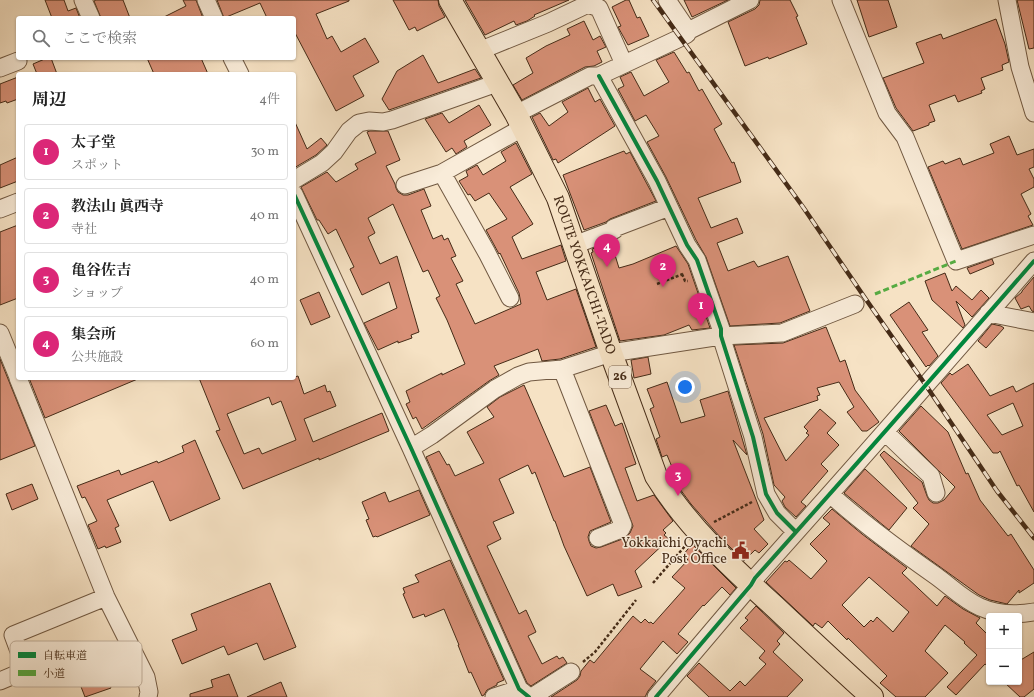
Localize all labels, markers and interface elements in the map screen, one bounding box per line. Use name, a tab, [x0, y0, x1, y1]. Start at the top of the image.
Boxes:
search box	[16, 16, 296, 60]
icon: search	[30, 27, 52, 49]
text: ここで検索	[62, 29, 137, 50]
text: 周辺	[32, 89, 66, 112]
text: 4件	[259, 91, 280, 109]
text: 太子堂	[71, 133, 116, 154]
text: 1	[43, 143, 49, 161]
text: 30 m	[251, 143, 279, 161]
text: スポット	[71, 157, 123, 175]
street label: ROUTE YOKKAICHI-TADO	[548, 193, 620, 357]
text: 教法山 眞西寺	[71, 197, 164, 218]
text: 2	[43, 207, 49, 225]
text: 40 m	[250, 207, 279, 225]
text: 寺社	[71, 221, 97, 239]
pin: 4	[594, 234, 620, 267]
pin: 2	[650, 254, 676, 287]
text: 亀谷佐吉	[71, 261, 131, 282]
text: 3	[43, 271, 49, 289]
text: 40 m	[250, 271, 279, 289]
text: ショップ	[71, 285, 123, 303]
pin: 1	[688, 293, 714, 326]
text: 集会所	[71, 325, 116, 346]
text: 4	[42, 335, 50, 353]
text: 60 m	[251, 335, 279, 353]
text: 公共施設	[71, 349, 123, 367]
road number: 26	[609, 366, 631, 388]
your location	[675, 377, 695, 397]
pin: 3	[665, 463, 691, 496]
place label: Yokkaichi Oyachi Post Office	[621, 534, 727, 569]
public building icon: Yokkaichi Oyachi Post Office	[730, 541, 750, 561]
map controls	[986, 613, 1022, 685]
button: +	[986, 613, 1022, 649]
legend	[10, 641, 142, 687]
text: 自転車道	[43, 649, 87, 664]
button: −	[986, 649, 1022, 685]
text: 小道	[43, 667, 65, 682]

